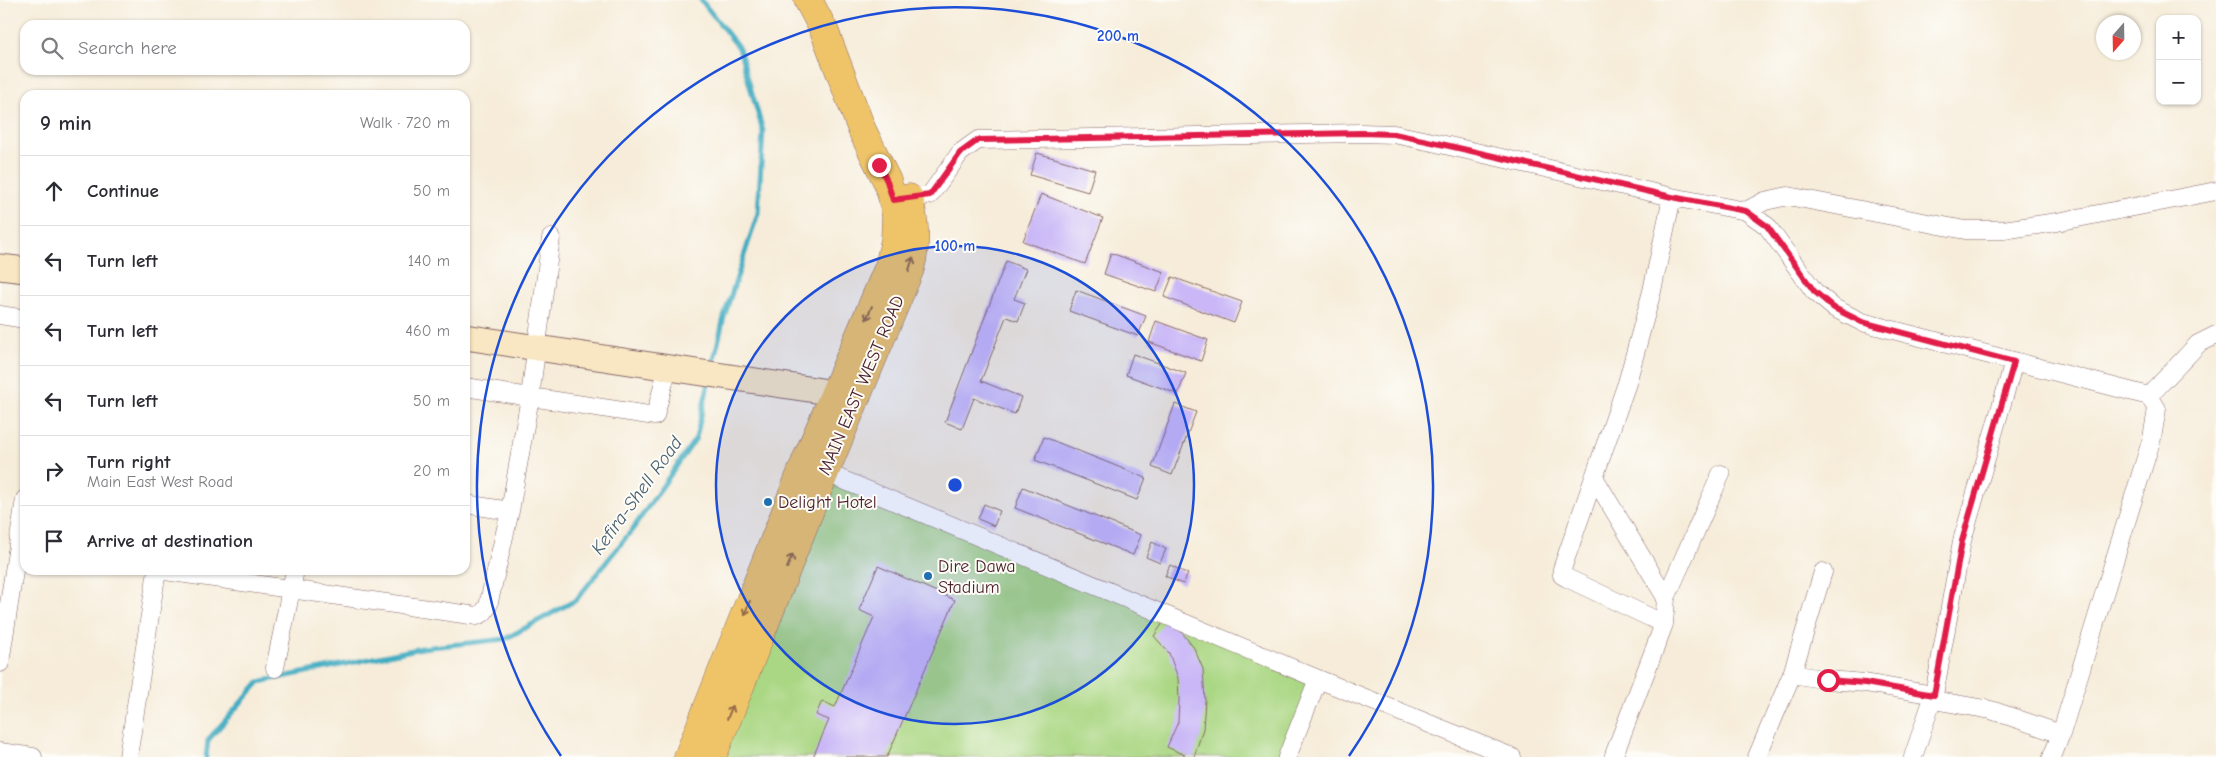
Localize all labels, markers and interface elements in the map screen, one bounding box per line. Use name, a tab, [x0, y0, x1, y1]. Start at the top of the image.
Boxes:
north arrow	[2096, 15, 2141, 60]
map controls	[2156, 15, 2201, 105]
button: +	[2156, 15, 2201, 60]
search box	[20, 20, 470, 75]
text: 200 m	[1097, 27, 1139, 45]
icon: search	[38, 34, 66, 62]
text: Search here	[78, 37, 177, 59]
button: −	[2156, 60, 2201, 105]
text: 9 min	[40, 111, 92, 135]
text: Walk · 720 m	[360, 114, 450, 132]
route end	[868, 154, 891, 177]
icon: ahead	[40, 177, 68, 205]
text: Continue	[87, 180, 159, 202]
text: 50 m	[413, 182, 450, 200]
text: 100 m	[935, 237, 975, 255]
icon: left	[40, 247, 68, 275]
text: Turn left	[87, 250, 158, 272]
text: 140 m	[408, 252, 450, 270]
one-way arrow	[907, 257, 916, 273]
street label: MAIN EAST WEST ROAD	[814, 292, 909, 478]
one-way arrow	[864, 305, 874, 320]
icon: left	[40, 317, 68, 345]
text: Turn left	[87, 320, 158, 342]
text: 460 m	[405, 322, 450, 340]
icon: left	[40, 387, 68, 415]
text: Turn left	[87, 390, 158, 412]
text: 50 m	[413, 392, 450, 410]
water label: Kefira-Shell Road	[587, 431, 688, 559]
text: Turn right	[87, 451, 171, 473]
icon: right	[40, 457, 68, 485]
text: 20 m	[413, 462, 450, 480]
text: Main East West Road	[87, 473, 233, 491]
centre of rings	[946, 476, 964, 494]
place label: Delight Hotel	[778, 492, 877, 513]
marker: Delight Hotel	[762, 496, 774, 508]
icon: arrive	[40, 527, 68, 555]
text: Arrive at destination	[87, 530, 253, 552]
one-way arrow	[786, 553, 795, 569]
place label: Dire Dawa Stadium	[938, 556, 1016, 598]
marker: Dire Dawa Stadium	[922, 570, 934, 582]
one-way arrow	[742, 601, 751, 616]
route start	[1817, 669, 1840, 692]
one-way arrow	[726, 705, 736, 720]

